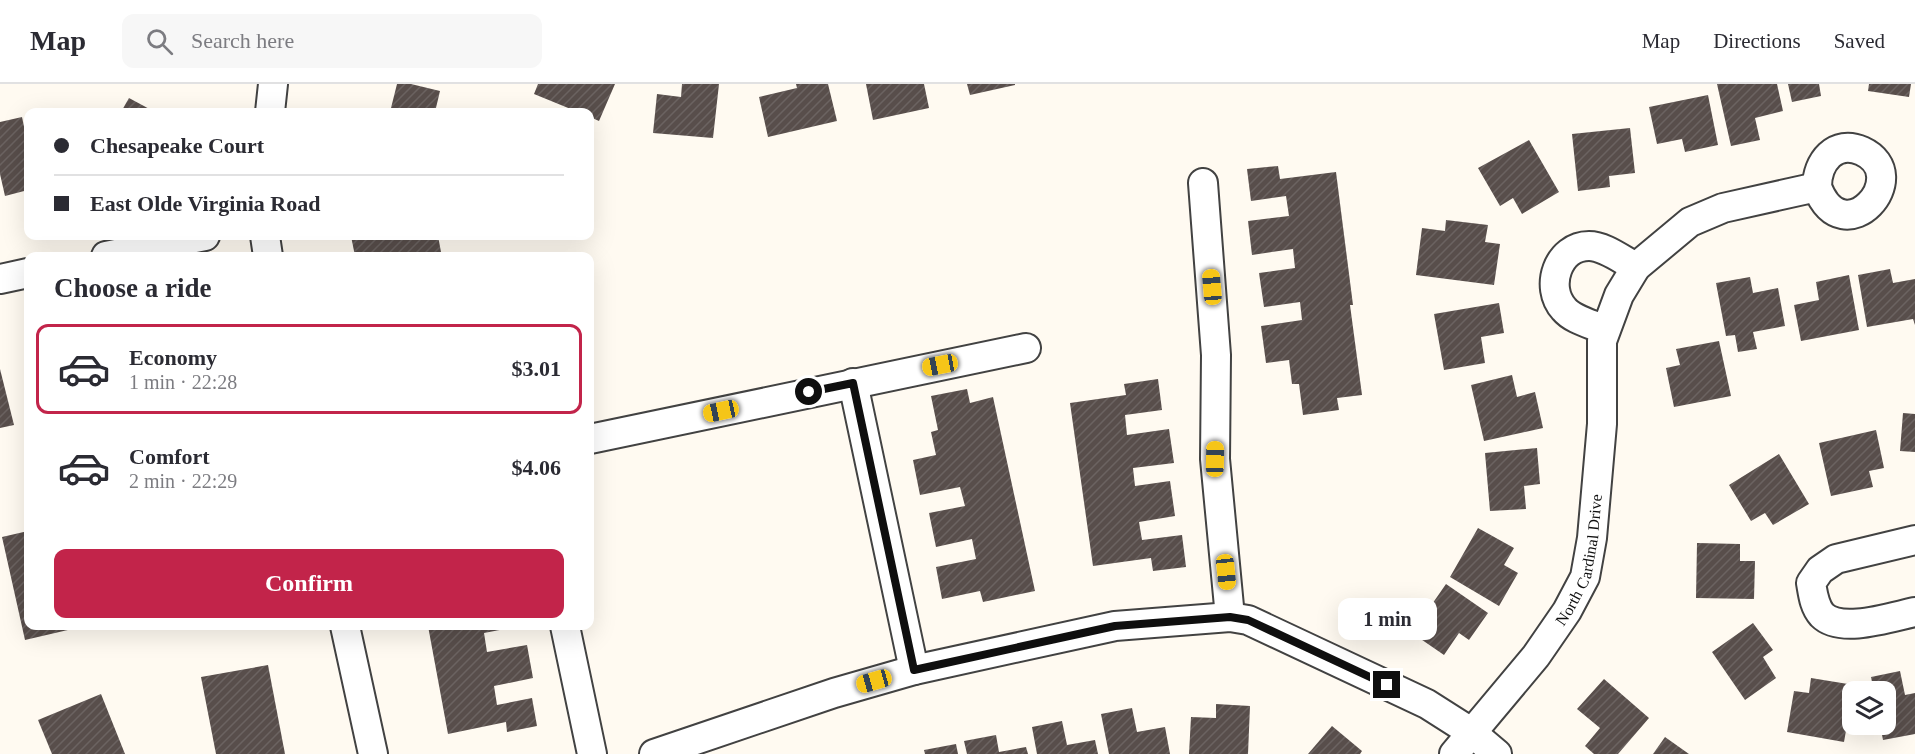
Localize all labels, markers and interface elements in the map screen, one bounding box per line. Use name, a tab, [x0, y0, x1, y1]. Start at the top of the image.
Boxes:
search box	[122, 14, 542, 68]
text: Map	[30, 25, 86, 56]
icon: search	[143, 25, 176, 58]
text: Search here	[191, 28, 294, 53]
text: Map	[1642, 29, 1680, 53]
text: Directions	[1713, 29, 1801, 53]
text: Saved	[1834, 29, 1885, 53]
text: Chesapeake Court	[90, 133, 264, 158]
text: East Olde Virginia Road	[90, 191, 320, 216]
car	[1201, 268, 1223, 306]
text: Choose a ride	[54, 273, 212, 303]
icon: car	[57, 342, 111, 396]
text: Economy	[129, 345, 217, 370]
car	[921, 353, 959, 377]
text: $3.01	[512, 356, 561, 381]
text: 1 min · 22:28	[129, 371, 237, 393]
route start	[795, 378, 822, 405]
car	[702, 398, 740, 424]
icon: car	[57, 441, 111, 495]
car	[1206, 441, 1224, 477]
text: Comfort	[129, 444, 210, 469]
text: $4.06	[512, 455, 561, 480]
text: 2 min · 22:29	[129, 470, 237, 492]
street label: North Cardinal Drive	[1552, 494, 1605, 628]
button: Confirm	[54, 549, 564, 618]
car	[1215, 553, 1237, 591]
callout: 1 min	[1338, 598, 1436, 640]
text: 1 min	[1363, 608, 1412, 630]
car	[854, 667, 894, 695]
route end	[1373, 671, 1400, 698]
map controls	[1842, 681, 1896, 735]
button: layers	[1842, 681, 1896, 735]

